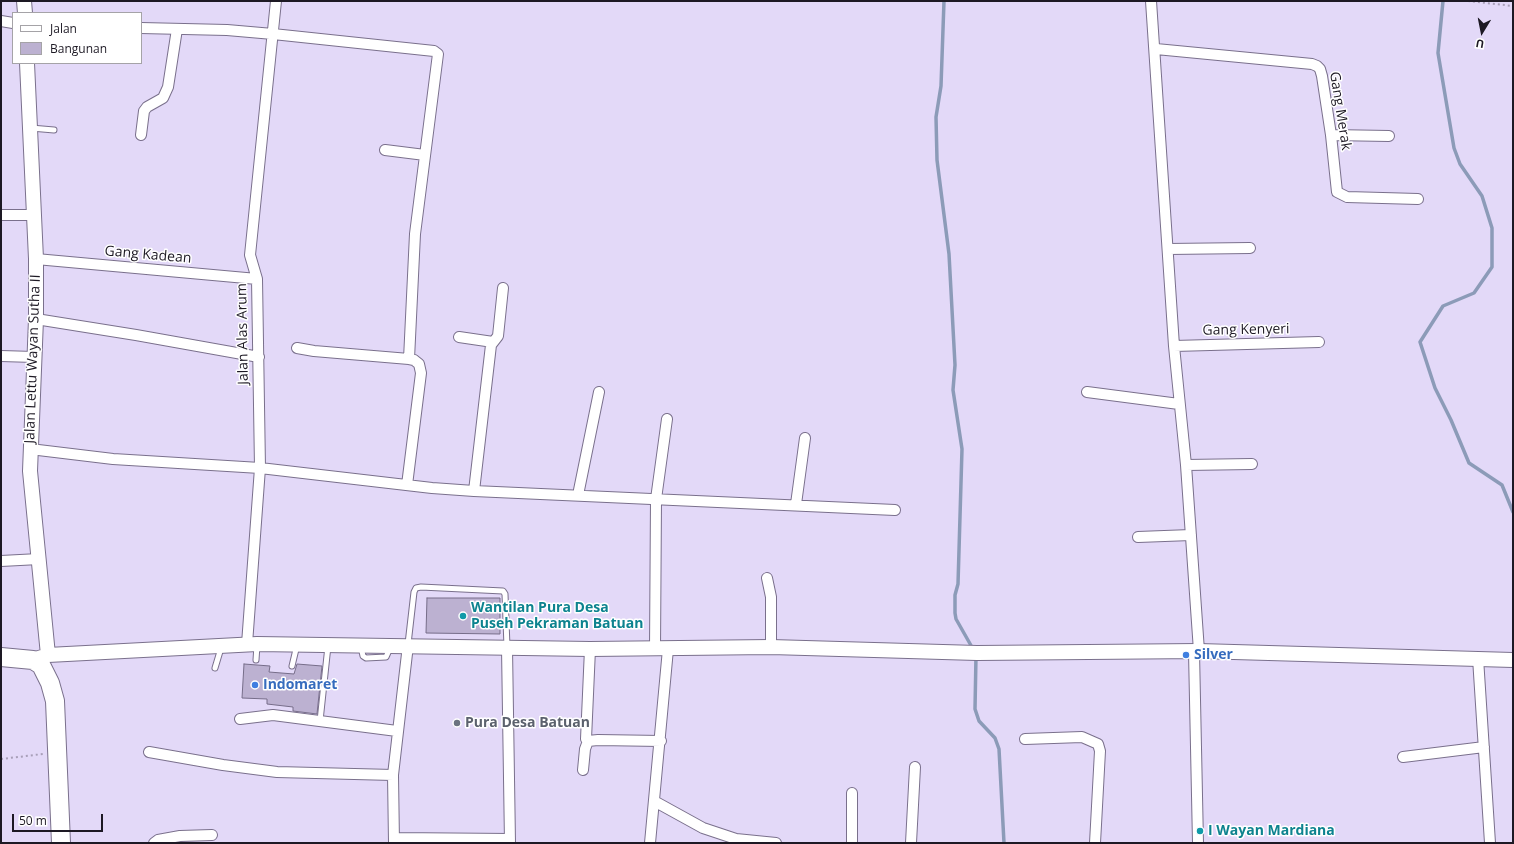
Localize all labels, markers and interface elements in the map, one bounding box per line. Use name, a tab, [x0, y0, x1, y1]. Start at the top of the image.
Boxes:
legend	[12, 12, 142, 64]
north arrow	[1462, 12, 1502, 52]
text: Jalan	[50, 20, 77, 37]
text: U	[1474, 36, 1485, 52]
text: Bangunan	[50, 40, 107, 57]
street label: Gang Merak	[1326, 71, 1354, 151]
street label: Gang Kadean	[104, 243, 192, 267]
street label: Jalan Lettu Wayan Sutha II	[22, 274, 44, 444]
street label: Jalan Alas Arum	[234, 283, 252, 385]
street label: Gang Kenyeri	[1202, 321, 1290, 339]
place label: Wantilan Pura Desa Puseh Pekraman Batuan	[471, 600, 643, 632]
marker: Wantilan Pura Desa Puseh Pekraman Batuan	[458, 611, 468, 621]
place label: Silver	[1194, 647, 1233, 663]
marker: Silver	[1181, 650, 1191, 660]
place label: Indomaret	[263, 677, 337, 693]
marker: Indomaret	[250, 680, 260, 690]
place label: Pura Desa Batuan	[465, 715, 590, 731]
marker: Pura Desa Batuan	[452, 718, 462, 728]
scale bar	[14, 806, 105, 832]
text: 50 m	[19, 812, 47, 829]
place label: I Wayan Mardiana	[1208, 823, 1335, 839]
marker: I Wayan Mardiana	[1195, 826, 1205, 836]

